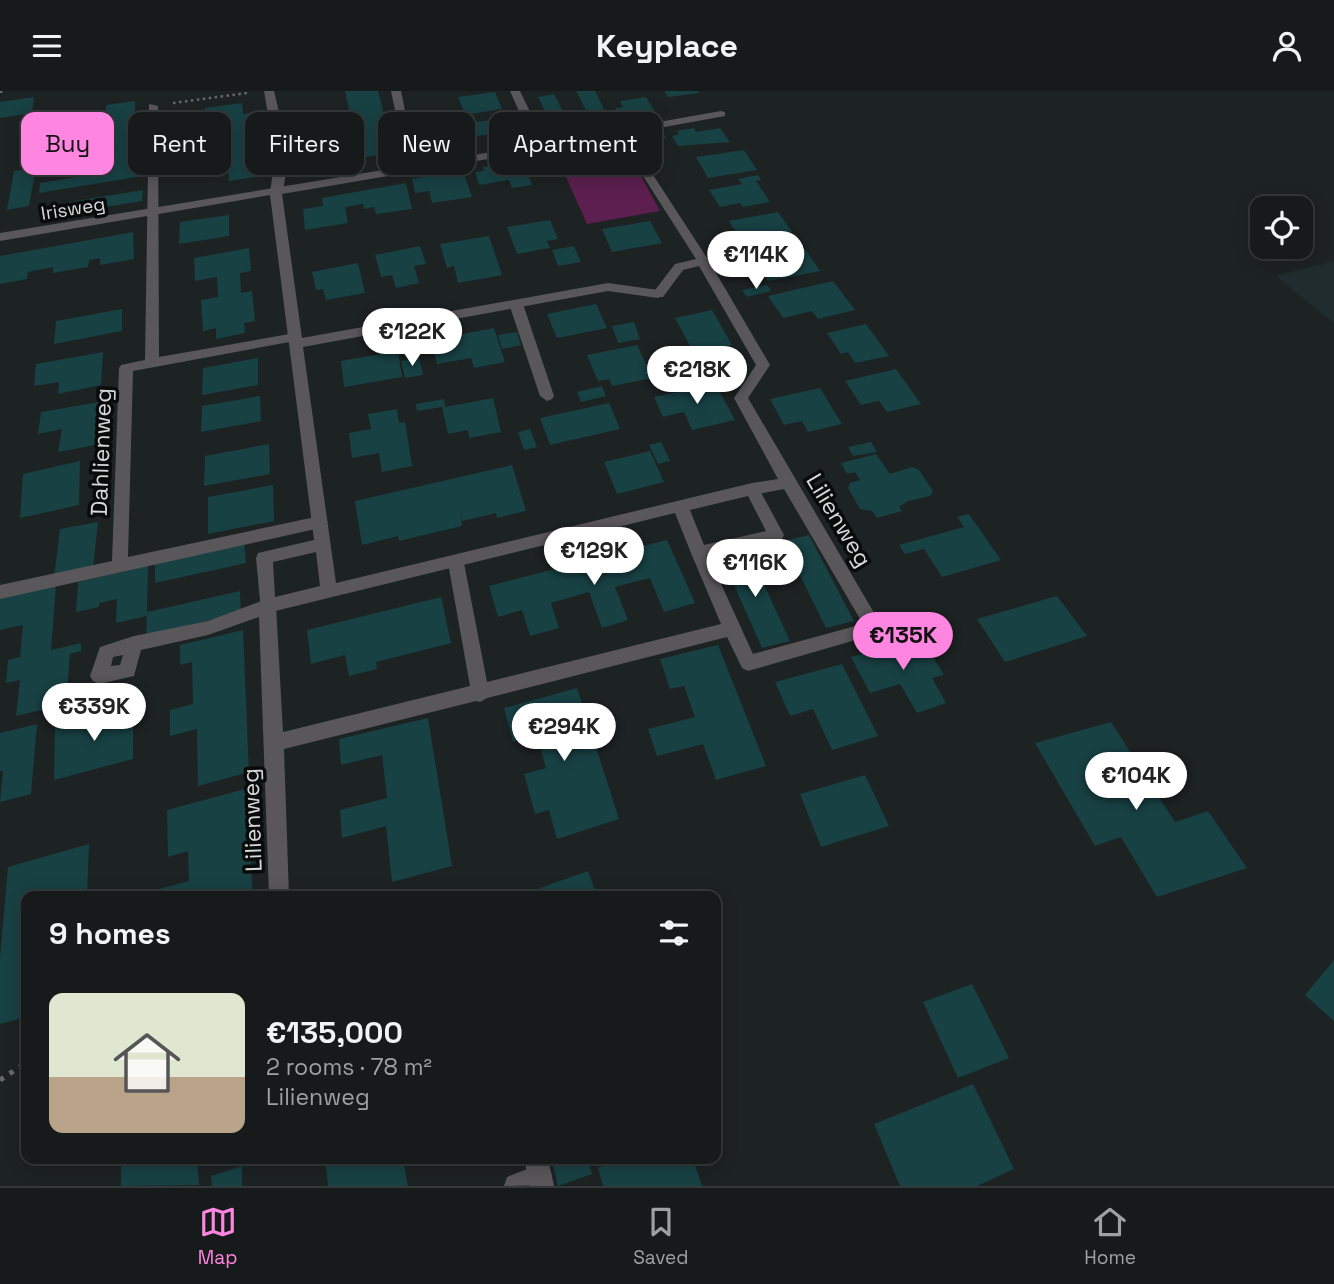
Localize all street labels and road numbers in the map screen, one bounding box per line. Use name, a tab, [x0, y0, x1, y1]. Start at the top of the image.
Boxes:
street label: Irisweg	[39, 191, 107, 226]
street label: Dahlienweg	[84, 387, 118, 517]
street label: Lilienweg	[799, 468, 879, 572]
street label: Lilienweg	[235, 768, 269, 872]

